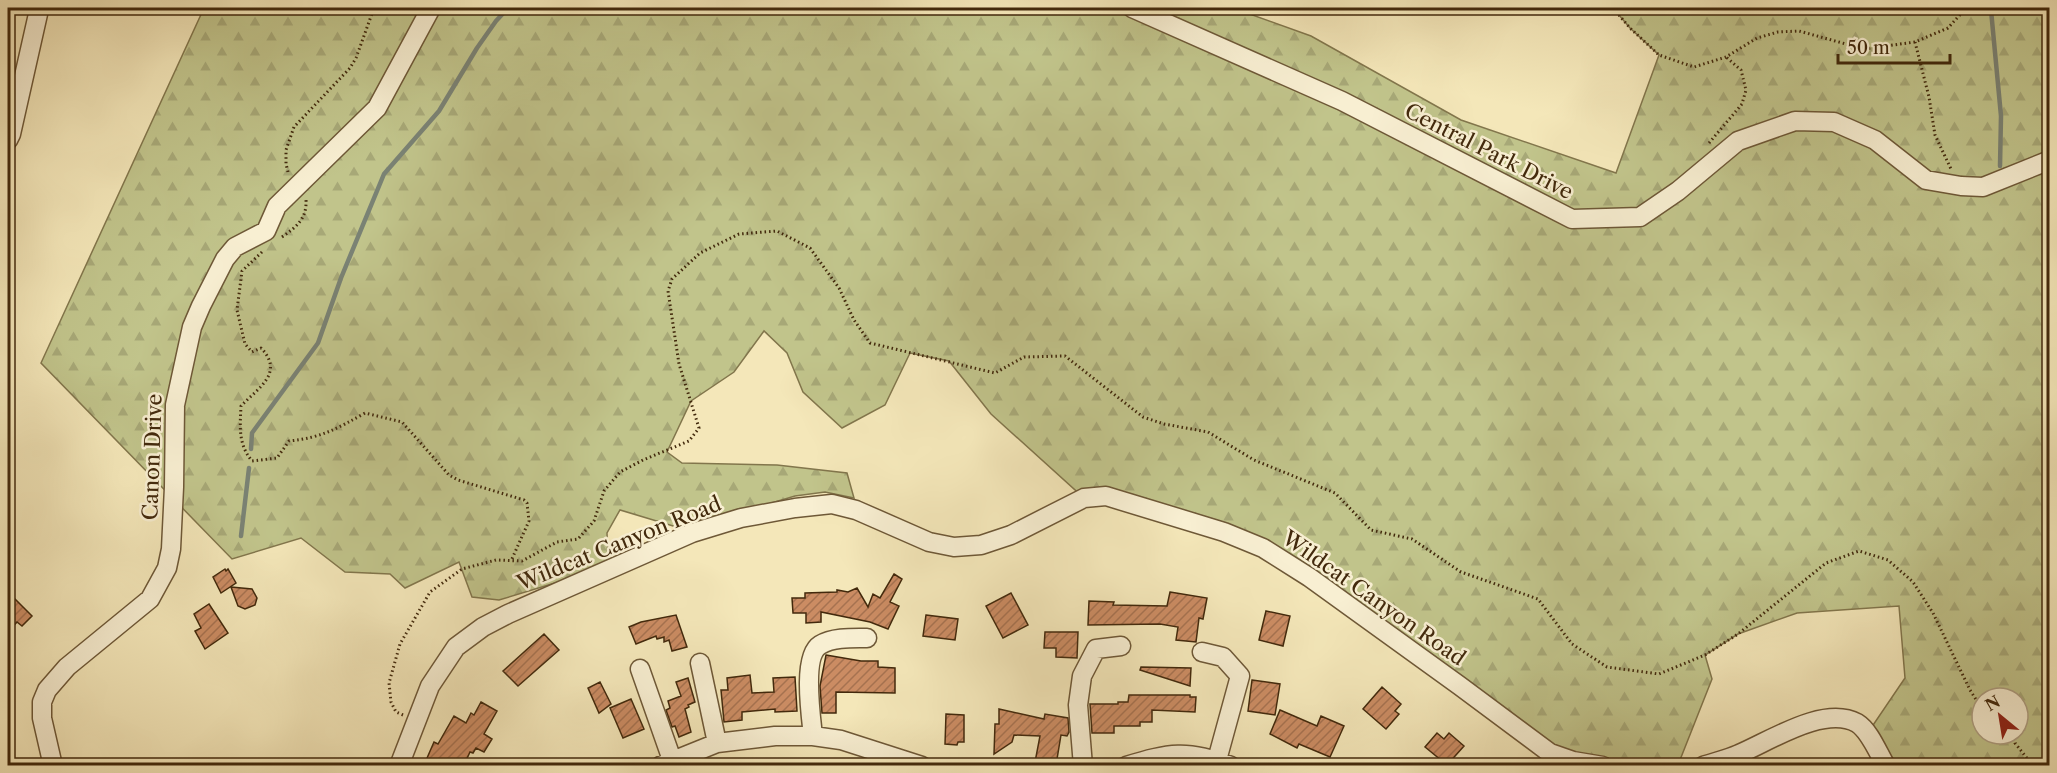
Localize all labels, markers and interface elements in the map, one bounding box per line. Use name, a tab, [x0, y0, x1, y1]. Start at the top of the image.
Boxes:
scale bar	[1838, 27, 1950, 65]
text: 50 m	[1847, 37, 1890, 59]
street label: Central Park Drive	[1401, 98, 1577, 204]
street label: Canon Drive	[137, 393, 167, 521]
street label: Wildcat Canyon Road	[512, 490, 725, 596]
street label: Wildcat Canyon Road	[1277, 525, 1471, 671]
north arrow	[1970, 686, 2030, 746]
text: N	[1981, 691, 2004, 715]

